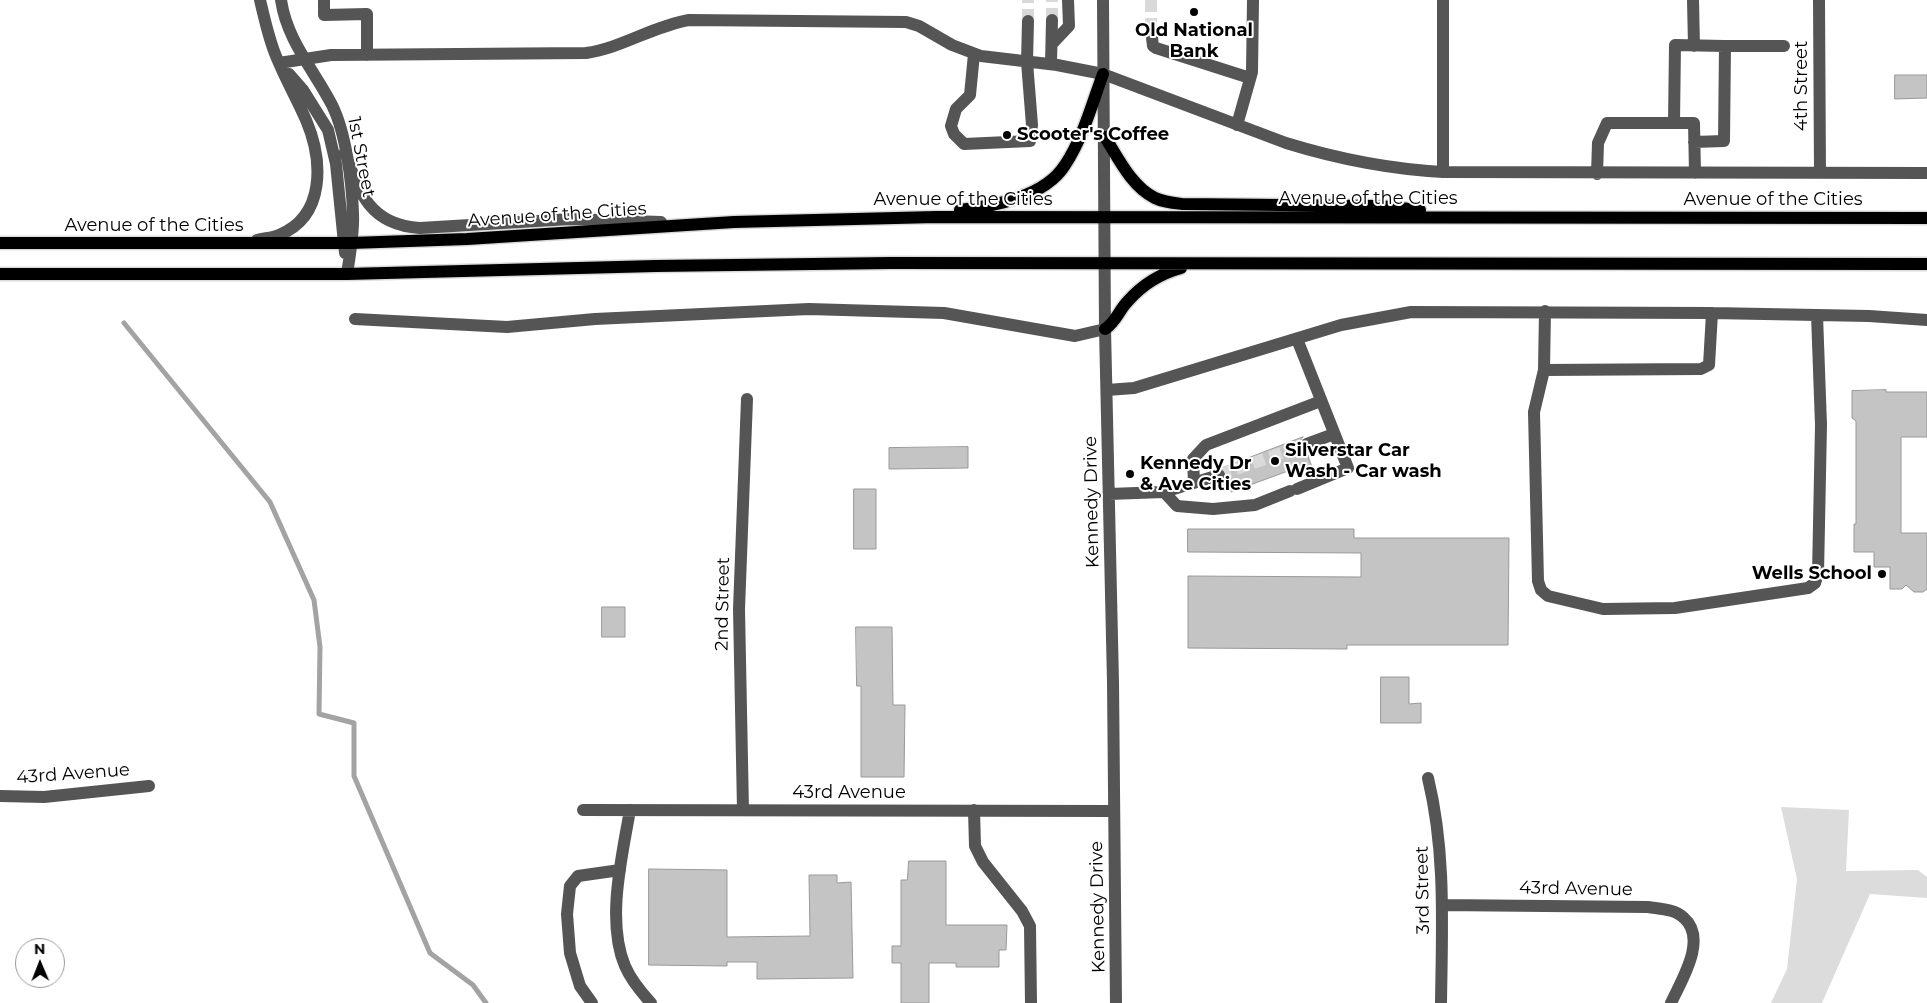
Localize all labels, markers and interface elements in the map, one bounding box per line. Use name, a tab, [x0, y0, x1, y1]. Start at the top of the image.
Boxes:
marker: Old National Bank	[1188, 6, 1200, 18]
place label: Old National Bank	[1135, 20, 1253, 62]
street label: 4th Street	[1791, 41, 1813, 131]
street label: 1st Street	[343, 115, 379, 199]
place label: Scooter's Coffee	[1017, 124, 1169, 146]
marker: Scooter's Coffee	[1001, 129, 1013, 141]
street label: Avenue of the Cities	[1278, 188, 1458, 210]
street label: Avenue of the Cities	[873, 189, 1053, 211]
street label: Avenue of the Cities	[1683, 189, 1863, 211]
street label: Avenue of the Cities	[467, 198, 647, 232]
street label: Avenue of the Cities	[64, 215, 244, 237]
street label: Kennedy Drive	[1080, 436, 1104, 568]
place label: Silverstar Car Wash - Car wash	[1285, 440, 1442, 482]
place label: Kennedy Dr & Ave Cities	[1140, 453, 1252, 496]
marker: Silverstar Car Wash - Car wash	[1269, 455, 1281, 467]
marker: Kennedy Dr & Ave Cities	[1124, 468, 1136, 480]
street label: 2nd Street	[711, 557, 735, 651]
place label: Wells School	[1752, 563, 1872, 585]
marker: Wells School	[1876, 568, 1888, 580]
street label: 43rd Avenue	[16, 759, 130, 789]
street label: 43rd Avenue	[792, 782, 906, 804]
street label: Kennedy Drive	[1086, 841, 1110, 973]
street label: 3rd Street	[1411, 846, 1435, 934]
street label: 43rd Avenue	[1519, 877, 1633, 901]
north arrow	[15, 938, 65, 988]
text: N	[34, 940, 46, 958]

